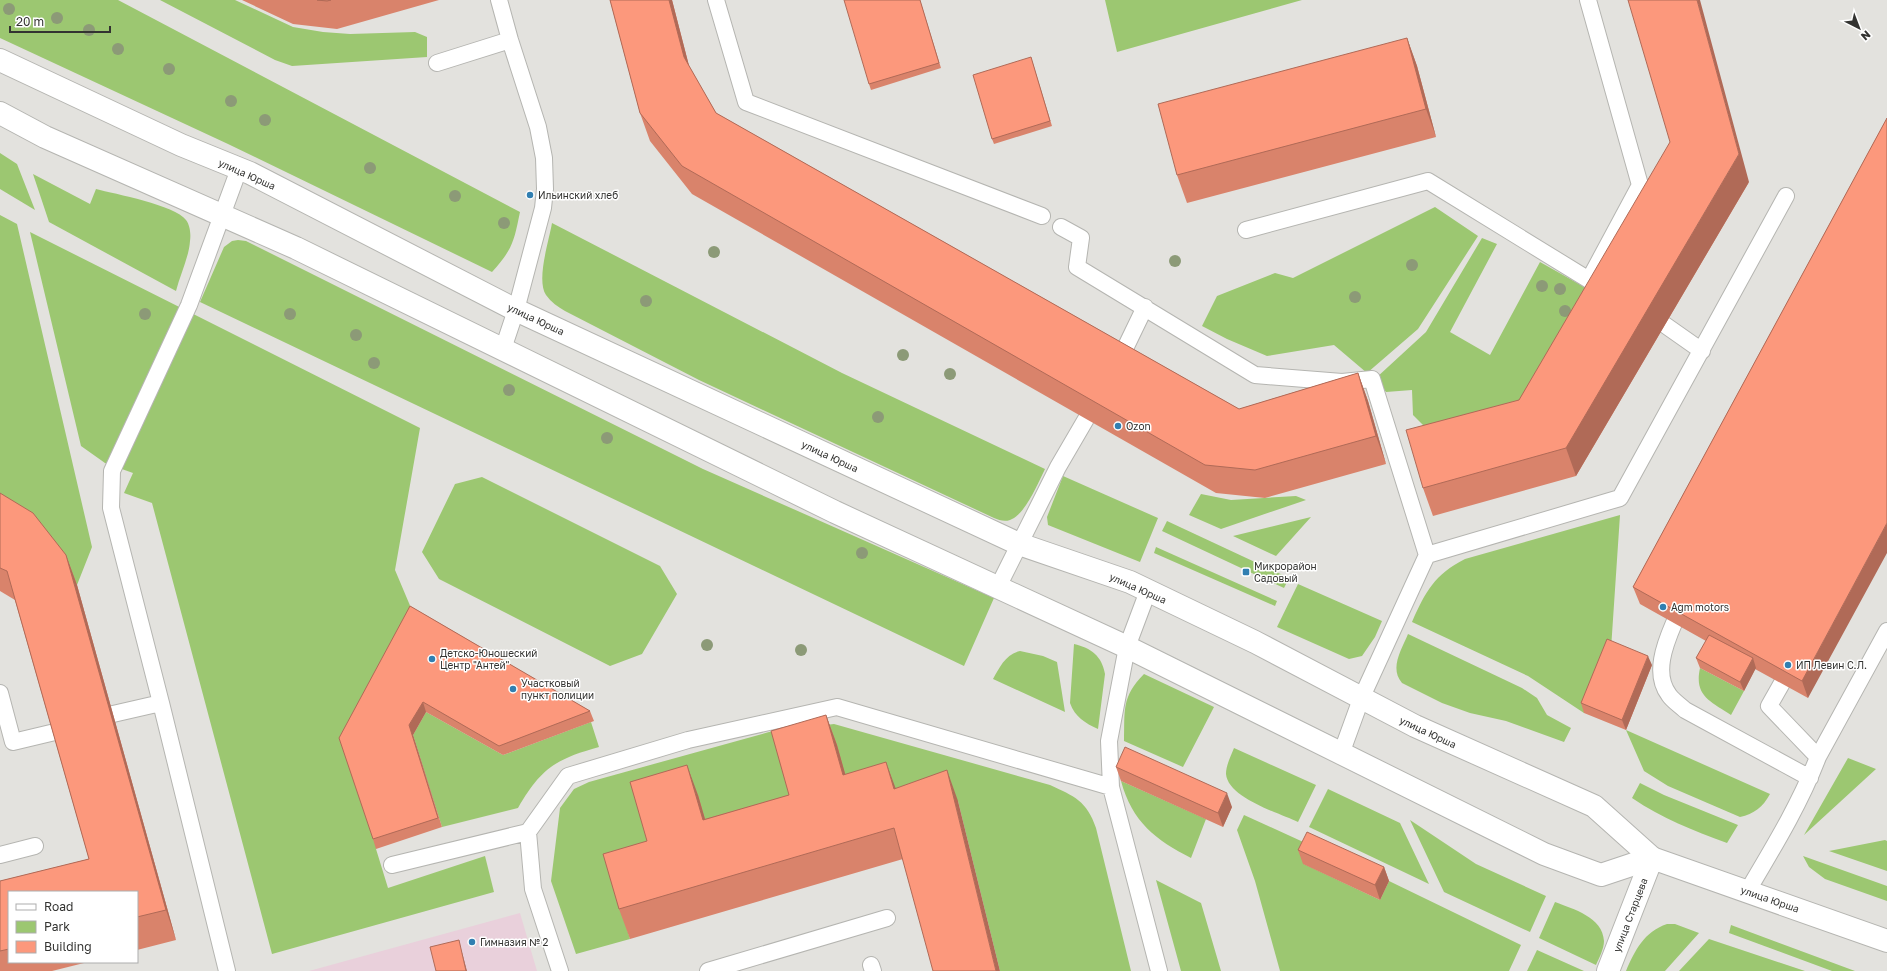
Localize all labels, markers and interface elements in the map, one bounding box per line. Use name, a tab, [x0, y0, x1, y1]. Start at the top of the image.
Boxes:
scale bar	[10, 8, 110, 34]
north arrow	[1839, 8, 1879, 48]
text: 20 m	[16, 14, 44, 29]
text: N	[1859, 28, 1873, 43]
street label: улица Юрша	[217, 156, 277, 192]
place label: Ильинский хлеб	[538, 189, 618, 201]
marker: Ильинский хлеб	[525, 190, 535, 200]
street label: улица Юрша	[506, 301, 566, 337]
place label: Ozon	[1126, 420, 1151, 432]
marker: Ozon	[1113, 421, 1123, 431]
street label: улица Юрша	[800, 438, 860, 474]
place label: Микрорайон Садовый	[1254, 560, 1317, 584]
marker: Микрорайон Садовый	[1241, 567, 1251, 577]
street label: улица Юрша	[1108, 570, 1168, 606]
place label: Agm motors	[1671, 601, 1729, 613]
marker: Agm motors	[1658, 602, 1668, 612]
place label: Детско-Юношеский Центр "Антей"	[440, 647, 537, 671]
marker: Детско-Юношеский Центр "Антей"	[427, 654, 437, 664]
place label: ИП Левин С.Л.	[1796, 659, 1867, 671]
marker: ИП Левин С.Л.	[1783, 660, 1793, 670]
place label: Участковый пункт полиции	[521, 677, 594, 701]
marker: Участковый пункт полиции	[508, 684, 518, 694]
street label: улица Юрша	[1398, 714, 1458, 750]
street label: улица Старцева	[1610, 876, 1650, 954]
street label: улица Юрша	[1739, 883, 1801, 915]
legend	[8, 891, 138, 963]
text: Road	[44, 899, 73, 914]
text: Park	[44, 919, 70, 934]
place label: Гимназия № 2	[480, 936, 549, 948]
marker: Гимназия № 2	[467, 937, 477, 947]
text: Building	[44, 939, 92, 954]

